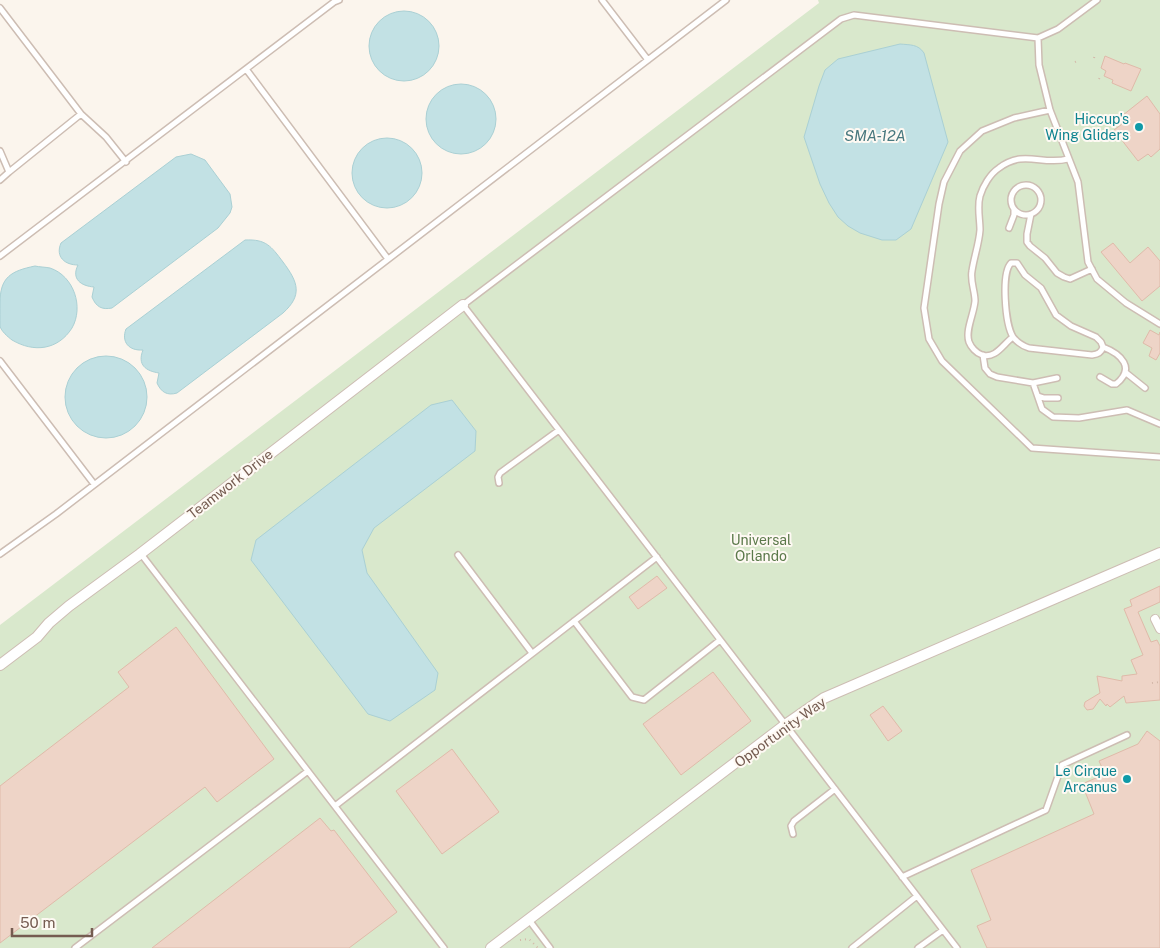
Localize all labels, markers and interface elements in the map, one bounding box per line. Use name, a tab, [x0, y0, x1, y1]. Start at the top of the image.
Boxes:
place label: Hiccup's Wing Gliders	[1045, 111, 1129, 143]
marker: Hiccup's Wing Gliders	[1133, 121, 1145, 133]
water label: SMA-12A	[844, 127, 906, 144]
street label: Teamwork Drive	[184, 446, 276, 522]
park label: Universal Orlando	[731, 532, 791, 564]
street label: Opportunity Way	[731, 693, 829, 770]
place label: Le Cirque Arcanus	[1055, 763, 1117, 795]
marker: Le Cirque Arcanus	[1121, 773, 1133, 785]
scale bar	[12, 906, 92, 938]
text: 50 m	[20, 914, 55, 931]

